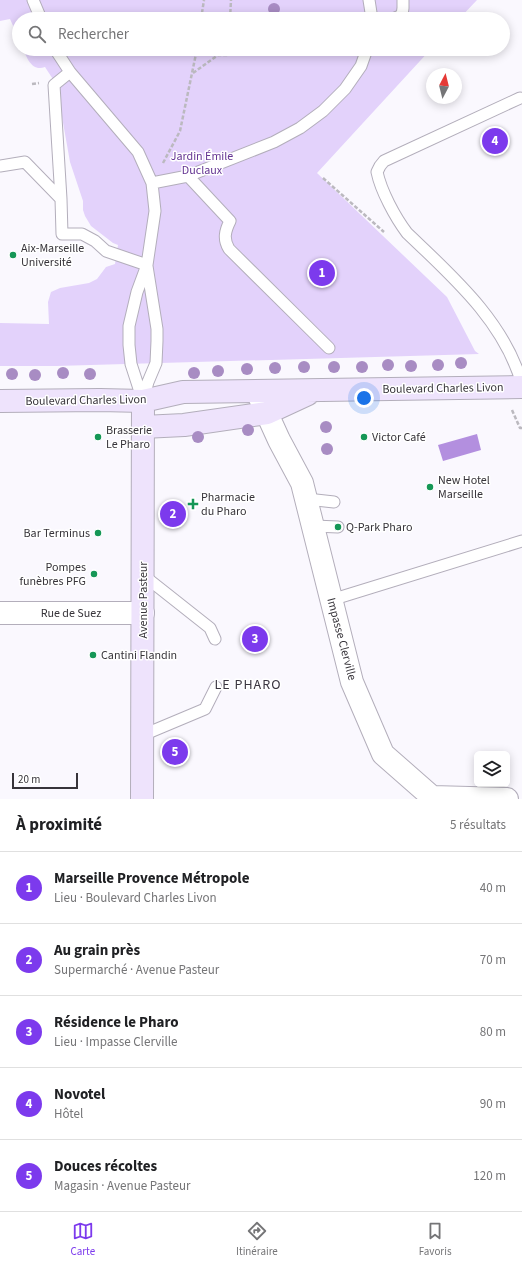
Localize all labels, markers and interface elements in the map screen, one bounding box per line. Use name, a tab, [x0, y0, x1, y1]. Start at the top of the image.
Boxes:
search box	[12, 12, 510, 56]
icon: search	[26, 23, 48, 45]
text: Rechercher	[58, 24, 129, 45]
north arrow	[426, 68, 462, 104]
pin: 4	[482, 126, 508, 156]
park label: Jardin Émile Duclaux	[171, 148, 233, 179]
place label: Aix-Marseille Université	[21, 240, 84, 271]
marker: Aix-Marseille Université	[8, 250, 18, 260]
pin: 1	[309, 258, 335, 288]
street label: Boulevard Charles Livon	[382, 379, 504, 398]
your location	[354, 388, 374, 408]
street label: Boulevard Charles Livon	[25, 391, 147, 410]
place label: Brasserie Le Pharo	[106, 422, 152, 453]
place label: Victor Café	[372, 429, 426, 446]
marker: Brasserie Le Pharo	[93, 432, 103, 442]
marker: Victor Café	[359, 432, 369, 442]
place label: New Hotel Marseille	[438, 472, 490, 503]
marker: New Hotel Marseille	[425, 482, 435, 492]
place label: Pharmacie du Pharo	[201, 489, 255, 520]
pin: 2	[160, 499, 186, 529]
marker: Pharmacie du Pharo	[188, 499, 198, 509]
place label: Q-Park Pharo	[346, 519, 412, 536]
marker: Q-Park Pharo	[333, 522, 343, 532]
place label: Bar Terminus	[24, 525, 90, 542]
marker: Bar Terminus	[93, 528, 103, 538]
place label: Pompes funèbres PFG	[19, 559, 86, 590]
street label: Avenue Pasteur	[135, 561, 152, 639]
marker: Pompes funèbres PFG	[89, 569, 99, 579]
street label: Impasse Clerville	[322, 596, 361, 682]
street label: Rue de Suez	[41, 605, 101, 622]
pin: 3	[242, 624, 268, 654]
place label: Cantini Flandin	[101, 647, 177, 664]
marker: Cantini Flandin	[88, 650, 98, 660]
district label: LE PHARO	[215, 675, 281, 695]
pin: 5	[162, 737, 188, 767]
map controls	[474, 751, 510, 787]
button: layers	[474, 751, 510, 787]
scale bar	[12, 771, 78, 790]
text: 20 m	[18, 772, 40, 787]
text: À proximité	[16, 813, 102, 837]
text: 5 résultats	[450, 816, 506, 834]
text: Marseille Provence Métropole	[54, 868, 249, 889]
text: 1	[26, 879, 32, 897]
text: 40 m	[480, 879, 506, 897]
text: Lieu · Boulevard Charles Livon	[54, 889, 217, 907]
text: Au grain près	[54, 940, 140, 961]
text: 2	[26, 951, 32, 969]
text: 70 m	[480, 951, 506, 969]
text: Supermarché · Avenue Pasteur	[54, 961, 219, 979]
text: Résidence le Pharo	[54, 1012, 179, 1033]
text: 3	[26, 1023, 32, 1041]
text: 80 m	[480, 1023, 506, 1041]
text: Lieu · Impasse Clerville	[54, 1033, 178, 1051]
text: Novotel	[54, 1084, 105, 1105]
text: 4	[26, 1095, 32, 1113]
text: 90 m	[480, 1095, 506, 1113]
text: Hôtel	[54, 1105, 83, 1123]
text: Douces récoltes	[54, 1156, 157, 1177]
text: 5	[26, 1167, 32, 1185]
text: 120 m	[473, 1167, 506, 1185]
text: Magasin · Avenue Pasteur	[54, 1177, 191, 1195]
tab: Carte	[70, 1220, 95, 1259]
tab: Itinéraire	[236, 1220, 278, 1259]
tab: Favoris	[419, 1220, 452, 1259]

